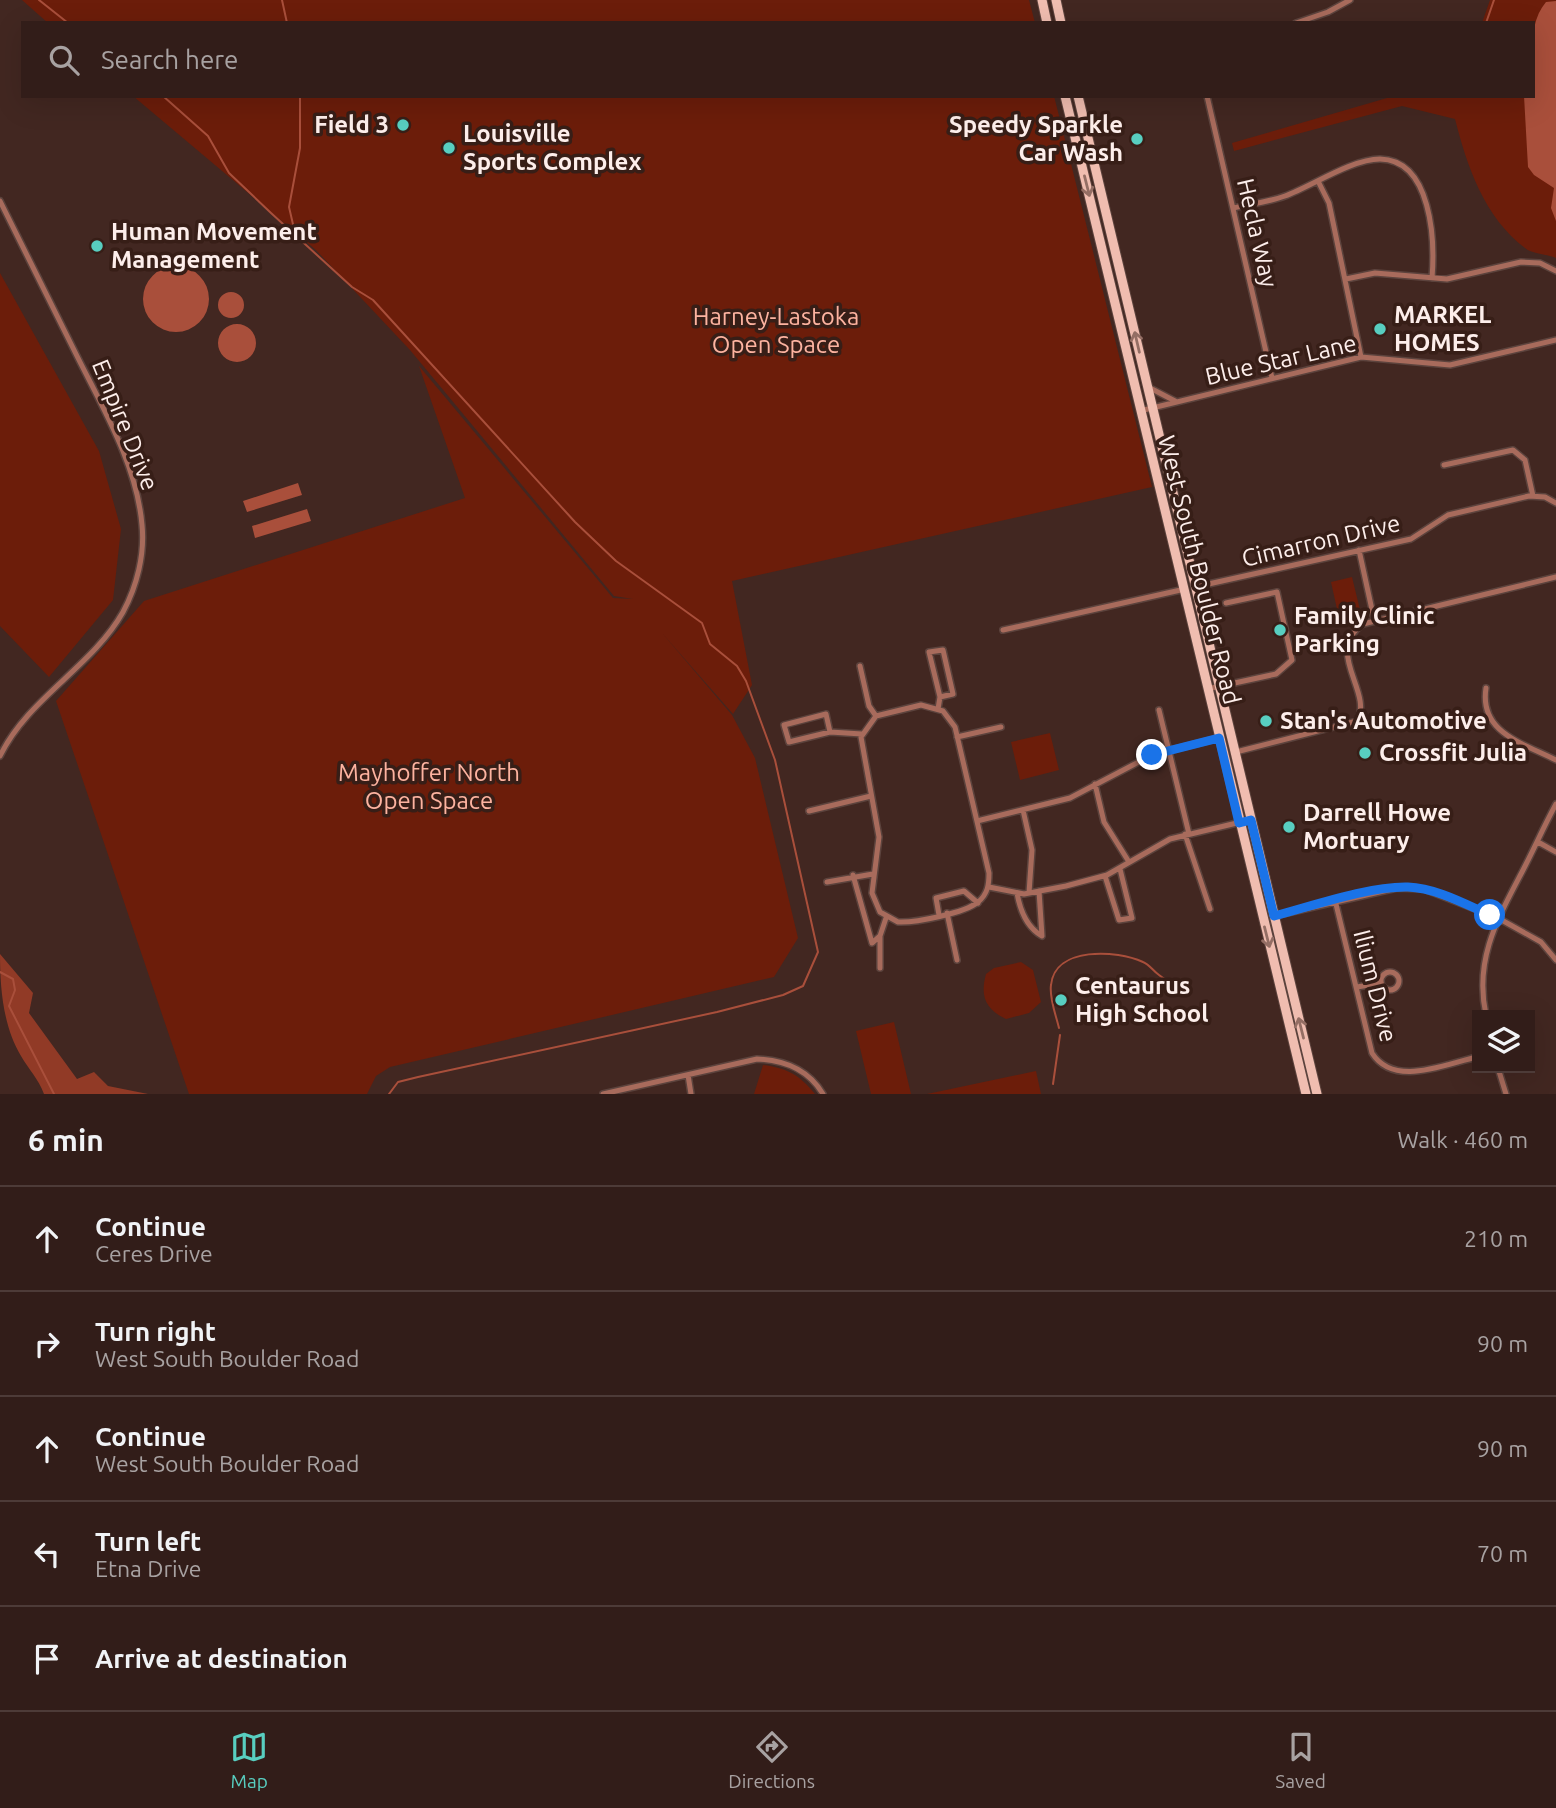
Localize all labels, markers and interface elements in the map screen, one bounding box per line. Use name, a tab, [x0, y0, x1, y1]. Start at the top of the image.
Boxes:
search box	[21, 21, 1535, 98]
icon: search	[45, 41, 83, 79]
text: Search here	[101, 45, 238, 74]
place label: Field 3	[314, 111, 389, 138]
place label: Speedy Sparkle Car Wash	[949, 111, 1123, 166]
marker: Field 3	[395, 117, 411, 133]
place label: Louisville Sports Complex	[463, 120, 641, 175]
marker: Speedy Sparkle Car Wash	[1129, 131, 1145, 147]
marker: Louisville Sports Complex	[441, 140, 457, 156]
one-way arrow	[1081, 175, 1094, 197]
street label: Hecla Way	[1232, 176, 1283, 290]
place label: Human Movement Management	[111, 218, 317, 273]
marker: Human Movement Management	[89, 238, 105, 254]
place label: MARKEL HOMES	[1394, 301, 1491, 356]
park label: Harney-Lastoka Open Space	[693, 303, 859, 358]
marker: MARKEL HOMES	[1372, 321, 1388, 337]
street label: Blue Star Lane	[1203, 329, 1359, 390]
one-way arrow	[1130, 331, 1143, 354]
street label: Empire Drive	[87, 355, 164, 494]
street label: West South Boulder Road	[1153, 433, 1246, 707]
street label: Cimarron Drive	[1239, 509, 1403, 572]
place label: Family Clinic Parking	[1294, 602, 1435, 657]
marker: Family Clinic Parking	[1272, 622, 1288, 638]
place label: Stan's Automotive	[1280, 707, 1487, 734]
marker: Stan's Automotive	[1258, 713, 1274, 729]
route end	[1136, 739, 1167, 770]
place label: Crossfit Julia	[1379, 739, 1527, 766]
marker: Crossfit Julia	[1357, 745, 1373, 761]
park label: Mayhoffer North Open Space	[338, 759, 520, 814]
place label: Darrell Howe Mortuary	[1303, 799, 1451, 854]
marker: Darrell Howe Mortuary	[1281, 819, 1297, 835]
route start	[1474, 899, 1505, 930]
one-way arrow	[1261, 925, 1274, 948]
street label: Ilium Drive	[1348, 927, 1402, 1045]
place label: Centaurus High School	[1075, 972, 1209, 1027]
marker: Centaurus High School	[1053, 992, 1069, 1008]
map controls	[1472, 1010, 1535, 1073]
button: layers	[1472, 1010, 1535, 1073]
one-way arrow	[1294, 1017, 1307, 1040]
text: 6 min	[28, 1123, 104, 1157]
text: Walk · 460 m	[1397, 1127, 1528, 1152]
text: Continue	[95, 1212, 206, 1241]
icon: ahead	[28, 1220, 66, 1258]
text: 210 m	[1464, 1226, 1528, 1251]
text: Ceres Drive	[95, 1241, 213, 1266]
text: Turn right	[95, 1317, 216, 1346]
icon: right	[28, 1325, 66, 1363]
text: 90 m	[1477, 1331, 1528, 1356]
text: West South Boulder Road	[95, 1346, 359, 1371]
text: Continue	[95, 1422, 206, 1451]
icon: ahead	[28, 1430, 66, 1468]
text: 90 m	[1477, 1436, 1528, 1461]
text: West South Boulder Road	[95, 1451, 359, 1476]
text: Turn left	[95, 1527, 201, 1556]
icon: left	[28, 1535, 66, 1573]
text: 70 m	[1477, 1541, 1528, 1566]
text: Etna Drive	[95, 1556, 202, 1581]
icon: arrive	[28, 1640, 66, 1678]
text: Arrive at destination	[95, 1644, 348, 1673]
tab: Map	[230, 1728, 268, 1792]
tab: Directions	[728, 1728, 815, 1792]
tab: Saved	[1275, 1728, 1326, 1792]

